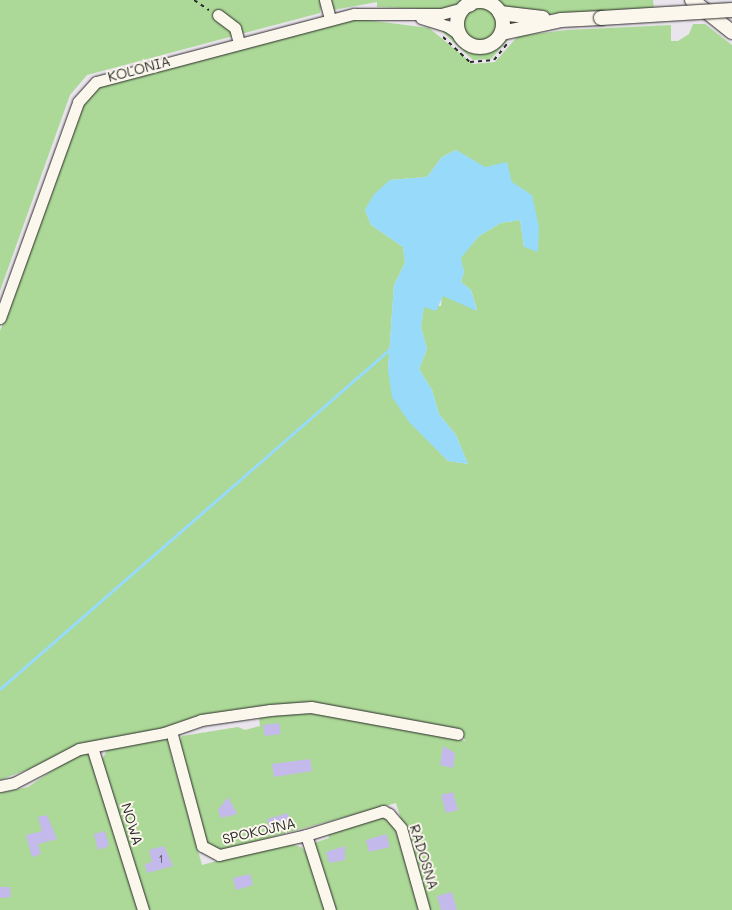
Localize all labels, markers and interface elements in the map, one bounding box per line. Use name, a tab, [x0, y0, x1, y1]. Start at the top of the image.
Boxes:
street label: KOLONIA	[106, 53, 172, 85]
street label: NOWA	[118, 801, 146, 847]
street label: SPOKOJNA	[221, 814, 297, 848]
street label: RADOSNA	[406, 822, 442, 892]
house number: 1	[159, 852, 163, 866]

